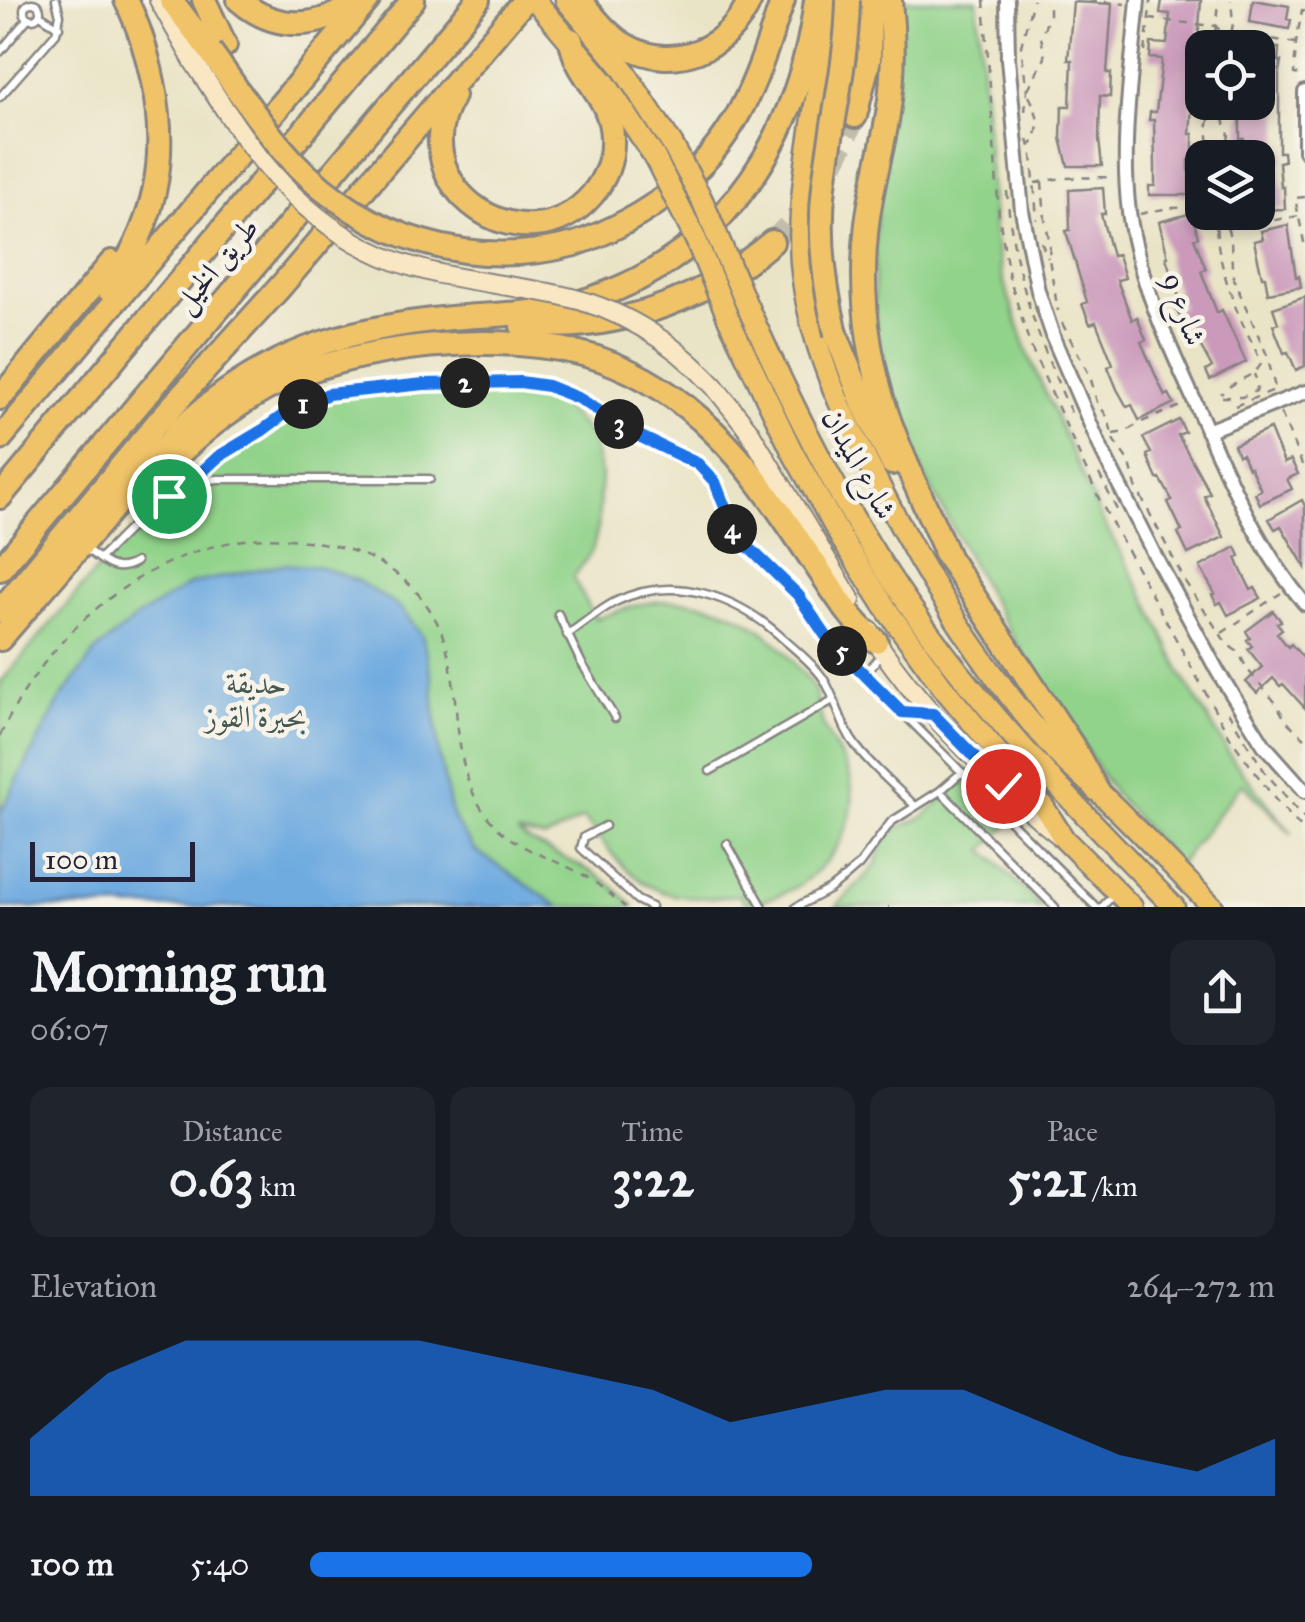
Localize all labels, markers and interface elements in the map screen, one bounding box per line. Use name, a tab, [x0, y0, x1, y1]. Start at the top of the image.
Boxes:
map controls	[1185, 30, 1275, 230]
button: locate	[1185, 30, 1275, 120]
button: layers	[1185, 140, 1275, 230]
street label: طريق الخيل	[166, 210, 269, 322]
street label: شارع 9	[1148, 268, 1214, 353]
pin: 2	[440, 358, 490, 408]
text: 2	[458, 365, 472, 400]
pin: 1	[278, 379, 328, 429]
text: 1	[297, 386, 309, 421]
pin: 3	[594, 399, 644, 449]
street label: شارع الميدان	[808, 402, 904, 529]
text: 3	[613, 406, 625, 441]
pin	[127, 454, 212, 539]
icon: arrive	[142, 469, 197, 524]
pin: 4	[707, 504, 757, 554]
text: 4	[724, 511, 740, 546]
pin: 5	[817, 626, 867, 676]
text: 5	[835, 633, 849, 668]
park label: حديقة بحيرة القوز	[202, 665, 307, 736]
pin	[961, 744, 1046, 829]
icon: check	[976, 759, 1031, 814]
scale bar	[30, 837, 195, 881]
text: 100 m	[45, 842, 118, 877]
text: Morning run	[30, 939, 327, 1006]
button: share	[1170, 940, 1275, 1045]
text: 06:07	[30, 1010, 109, 1049]
text: Distance	[182, 1114, 283, 1149]
text: Time	[622, 1114, 684, 1149]
text: Pace	[1047, 1114, 1098, 1149]
text: 0.63	[169, 1149, 254, 1210]
text: 3:22	[612, 1149, 693, 1210]
text: 5:21	[1007, 1149, 1088, 1210]
text: km	[254, 1169, 296, 1204]
text: /km	[1088, 1169, 1138, 1204]
text: Elevation	[30, 1267, 157, 1306]
text: 264–272 m	[1127, 1267, 1275, 1306]
text: 100 m	[30, 1545, 114, 1584]
text: 5:40	[190, 1545, 249, 1584]

